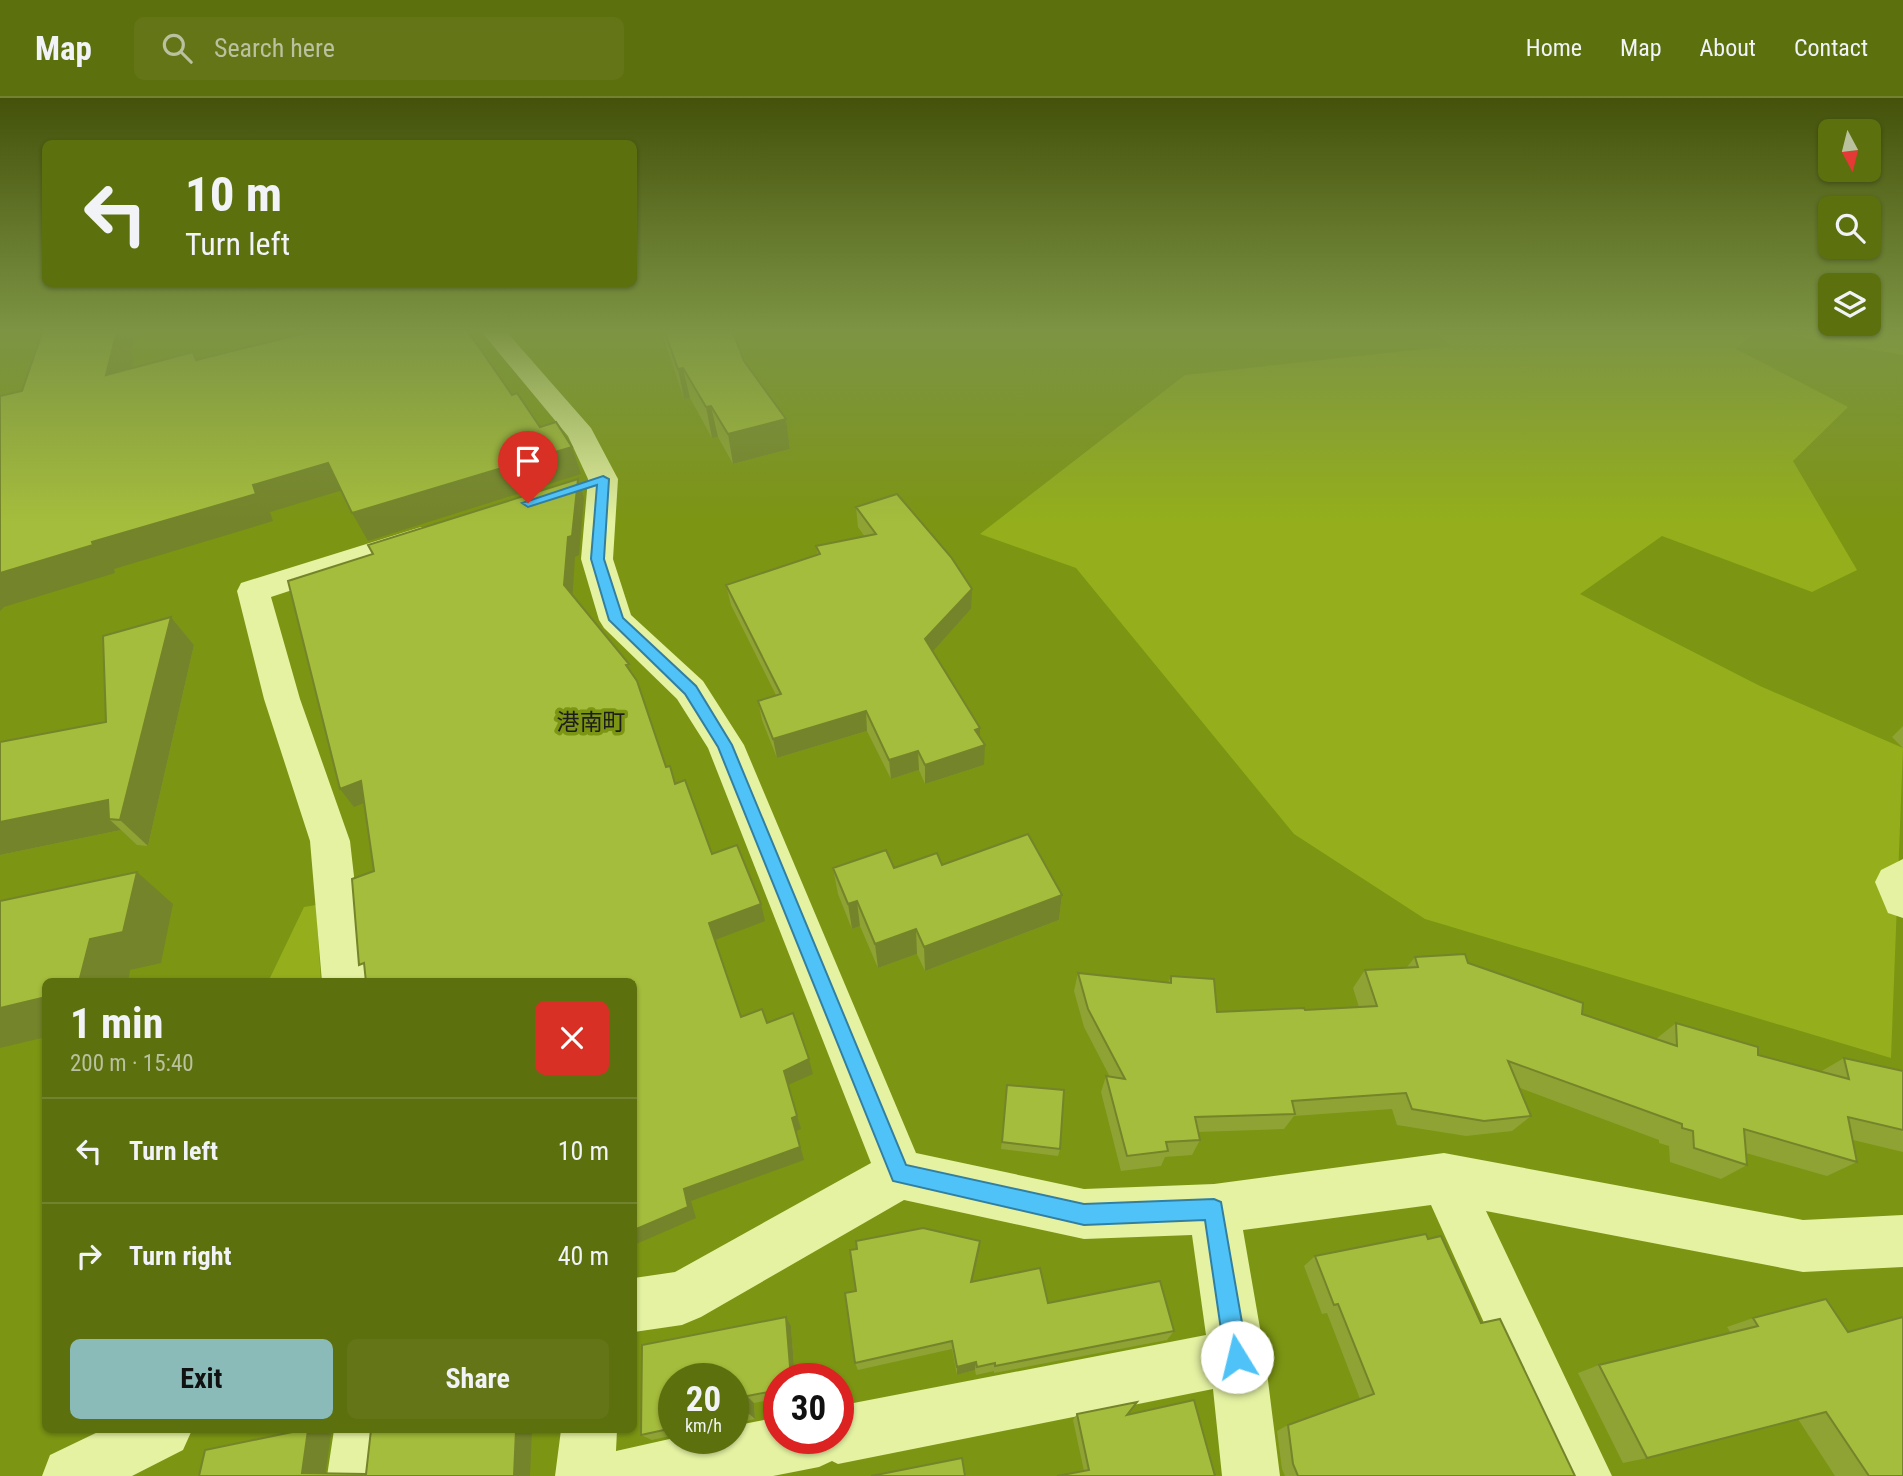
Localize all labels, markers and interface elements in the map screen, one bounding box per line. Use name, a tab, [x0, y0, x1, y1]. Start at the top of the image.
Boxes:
search box	[134, 17, 624, 80]
text: Map	[35, 29, 92, 68]
icon: search	[158, 29, 196, 67]
text: Search here	[214, 33, 335, 63]
text: Home	[1526, 34, 1582, 62]
text: Map	[1620, 34, 1662, 62]
text: About	[1700, 34, 1756, 62]
text: Contact	[1794, 34, 1868, 62]
north arrow	[1818, 119, 1881, 182]
map controls	[1818, 119, 1881, 336]
text: 10 m	[185, 166, 282, 223]
icon: left	[70, 168, 161, 259]
button: search	[1818, 196, 1881, 259]
text: Turn left	[185, 225, 290, 263]
button: layers	[1818, 273, 1881, 336]
pin	[498, 431, 558, 503]
icon: arrive	[509, 442, 547, 480]
district label: 港南町	[557, 709, 626, 736]
text: 1 min	[70, 999, 163, 1048]
button: close	[535, 1001, 609, 1075]
text: 200 m · 15:40	[70, 1050, 194, 1077]
icon: left	[70, 1132, 108, 1170]
text: Turn left	[129, 1136, 218, 1166]
text: 10 m	[558, 1136, 609, 1166]
icon: right	[70, 1237, 108, 1275]
text: Turn right	[129, 1241, 231, 1271]
text: 40 m	[558, 1241, 609, 1271]
position arrow	[1200, 1320, 1274, 1394]
button: Exit	[70, 1339, 333, 1419]
button: Share	[347, 1339, 609, 1419]
speed limit sign: 30	[763, 1363, 854, 1454]
text: 20	[686, 1379, 721, 1420]
text: km/h	[685, 1415, 722, 1436]

